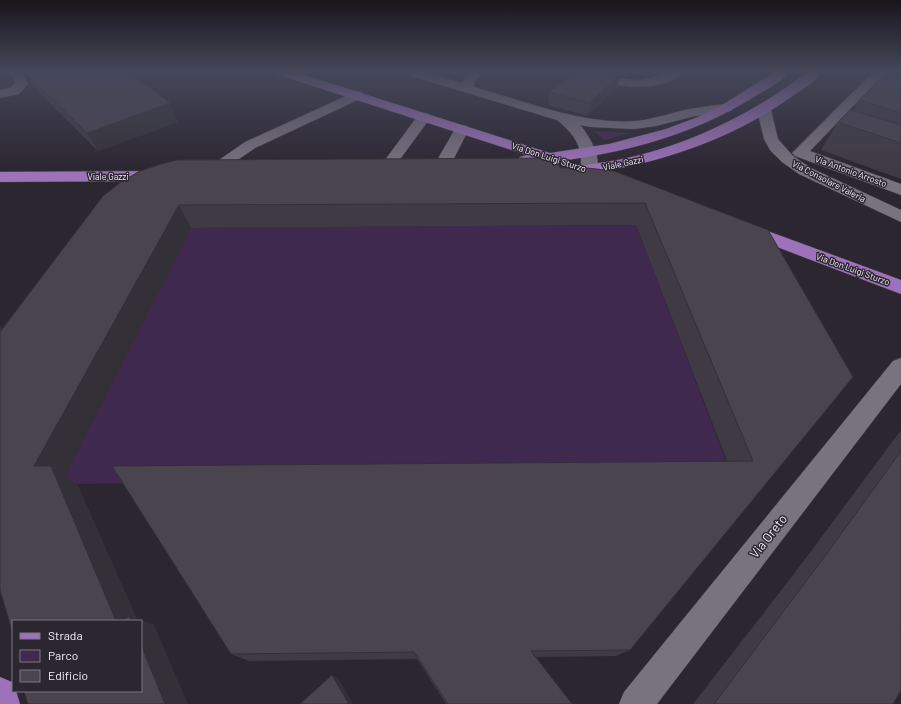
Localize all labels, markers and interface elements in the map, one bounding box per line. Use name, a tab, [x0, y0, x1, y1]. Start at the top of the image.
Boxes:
street label: Via Don Luigi Sturzo	[510, 140, 588, 174]
street label: Viale Gazzi	[602, 153, 644, 173]
street label: Via Antonio Arrosto	[814, 153, 888, 189]
street label: Via Consolare Valeria	[790, 158, 868, 204]
street label: Viale Gazzi	[87, 171, 129, 182]
street label: Via Don Luigi Sturzo	[815, 251, 892, 288]
street label: Via Oreto	[746, 511, 790, 561]
legend	[12, 620, 142, 692]
text: Strada	[48, 628, 83, 642]
text: Parco	[48, 648, 78, 662]
text: Edificio	[48, 668, 88, 682]

